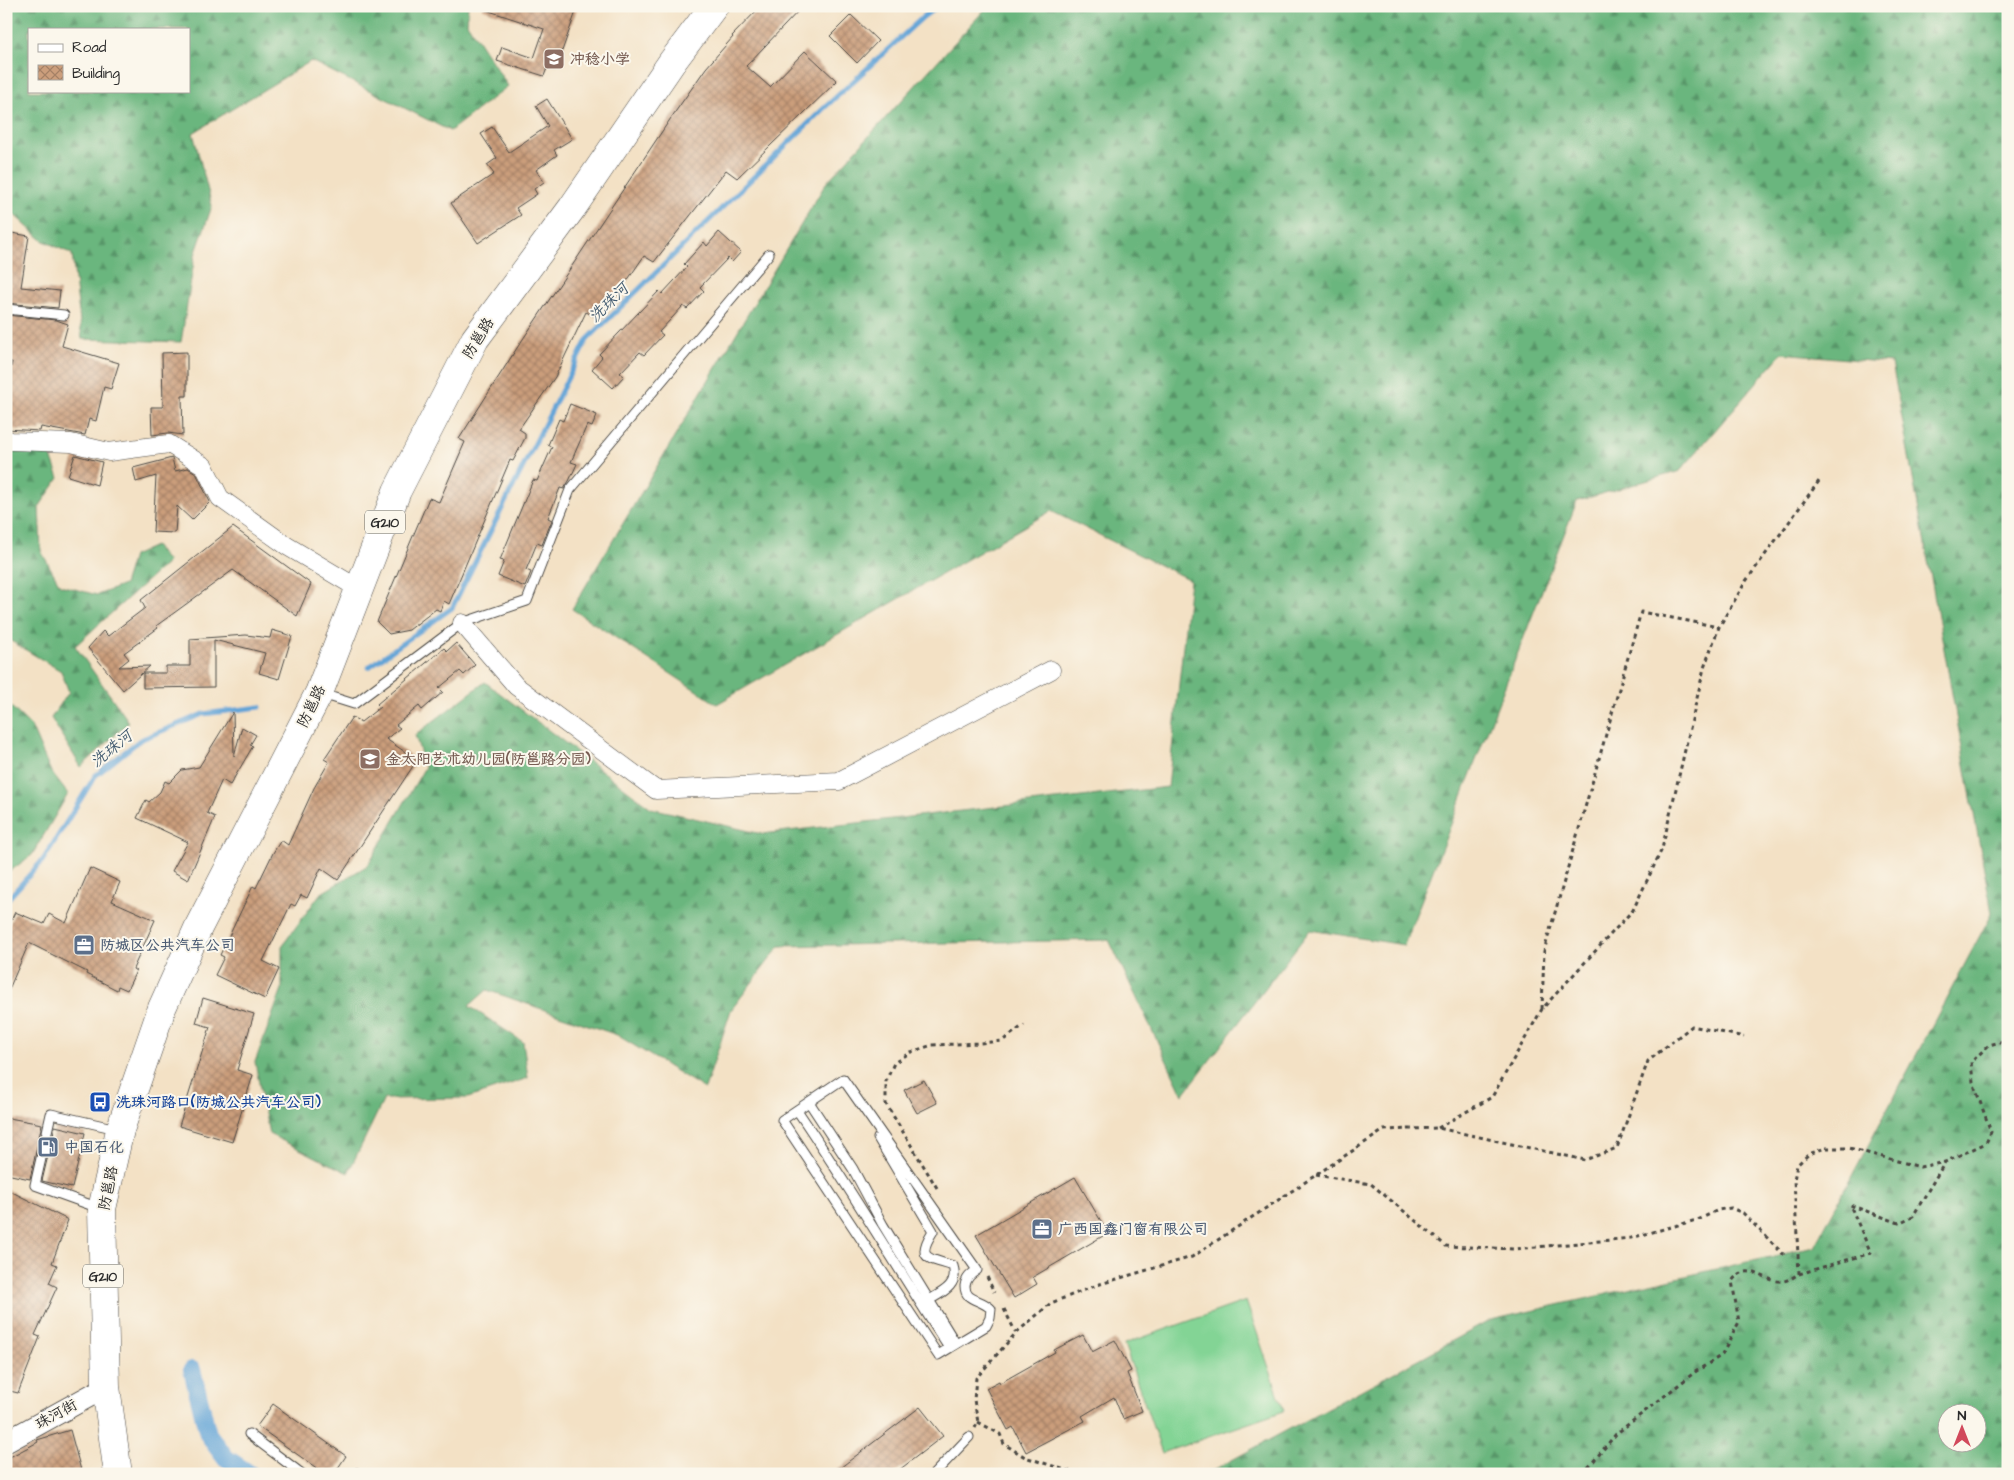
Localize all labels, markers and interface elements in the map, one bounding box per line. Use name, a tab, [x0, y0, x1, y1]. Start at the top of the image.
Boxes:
legend	[28, 28, 190, 92]
text: Road	[72, 37, 107, 58]
school or university icon: 冲稔小学	[542, 47, 566, 71]
place label: 冲稔小学	[570, 49, 630, 70]
text: Building	[72, 63, 120, 85]
water label: 洗珠河	[584, 276, 636, 327]
street label: 防邕路	[458, 314, 499, 363]
road number: G210	[365, 511, 405, 534]
street label: 防邕路	[292, 681, 331, 731]
water label: 洗珠河	[86, 723, 140, 772]
school or university icon: 金太阳艺术幼儿园(防邕路分园)	[358, 747, 382, 771]
place label: 金太阳艺术幼儿园(防邕路分园)	[386, 749, 591, 770]
office icon: 防城区公共汽车公司	[72, 933, 96, 957]
place label: 防城区公共汽车公司	[100, 935, 235, 956]
bus stop icon: 洗珠河路口(防城公共汽车公司)	[88, 1090, 112, 1114]
place label: 洗珠河路口(防城公共汽车公司)	[116, 1092, 321, 1113]
fuel station icon: 中国石化	[36, 1135, 60, 1159]
place label: 中国石化	[64, 1137, 124, 1158]
street label: 防邕路	[94, 1164, 123, 1212]
office icon: 广西国鑫门窗有限公司	[1030, 1217, 1054, 1241]
place label: 广西国鑫门窗有限公司	[1058, 1219, 1208, 1240]
road number: G210	[83, 1264, 123, 1288]
street label: 珠河街	[31, 1394, 81, 1435]
north arrow	[1936, 1402, 1986, 1452]
text: N	[1958, 1406, 1967, 1426]

